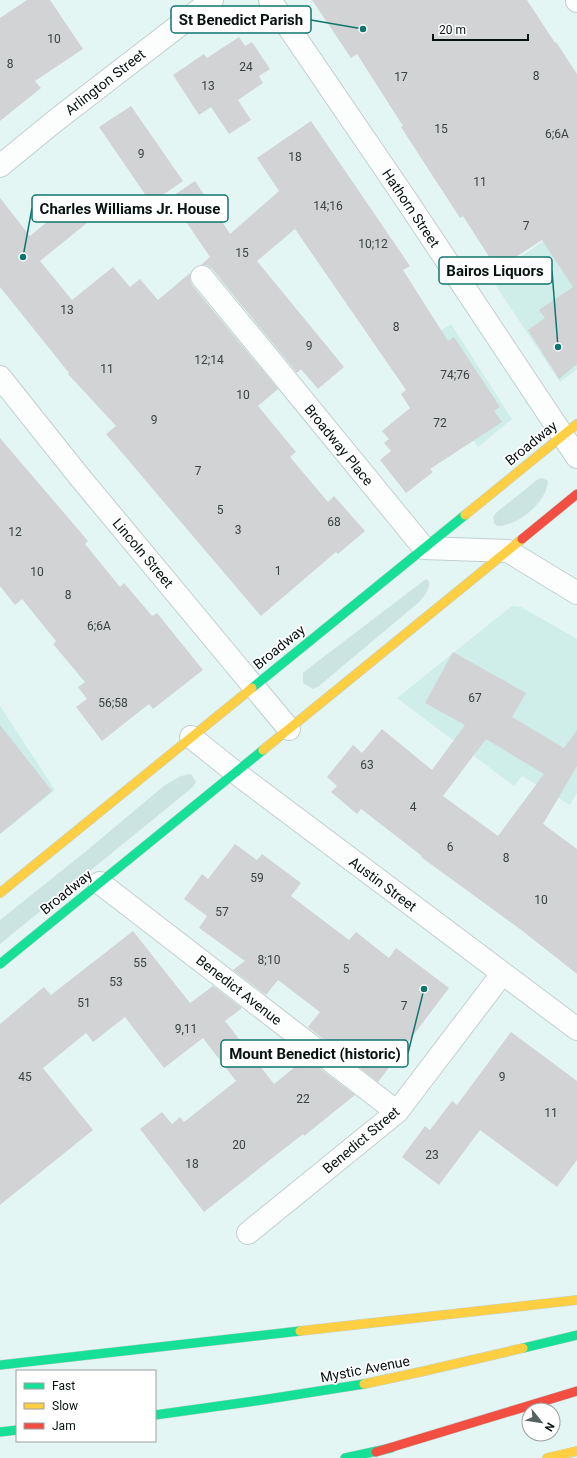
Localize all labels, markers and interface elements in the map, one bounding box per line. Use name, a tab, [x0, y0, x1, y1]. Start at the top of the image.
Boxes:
callout: St Benedict Parish	[171, 6, 311, 33]
text: St Benedict Parish	[179, 11, 303, 29]
scale bar	[433, 16, 528, 42]
text: 20 m	[439, 23, 466, 37]
house number: 10	[47, 32, 61, 46]
street label: Arlington Street	[62, 46, 148, 118]
house number: 8	[7, 57, 14, 71]
house number: 24	[239, 60, 253, 74]
house number: 8	[533, 69, 540, 83]
house number: 17	[394, 70, 408, 84]
house number: 13	[201, 79, 215, 93]
house number: 15	[434, 122, 448, 136]
house number: 6;6A	[545, 127, 569, 141]
house number: 9	[138, 147, 144, 161]
house number: 18	[288, 150, 302, 164]
street label: Hathorn Street	[379, 166, 443, 250]
house number: 11	[473, 175, 487, 189]
callout: Charles Williams Jr. House	[32, 195, 228, 222]
house number: 14;16	[313, 199, 343, 213]
text: Charles Williams Jr. House	[40, 200, 220, 218]
house number: 7	[523, 219, 530, 233]
house number: 10;12	[358, 237, 388, 251]
house number: 15	[235, 246, 249, 260]
callout: Bairos Liquors	[439, 257, 552, 284]
text: Bairos Liquors	[446, 262, 544, 280]
house number: 13	[60, 303, 74, 317]
house number: 8	[393, 320, 400, 334]
house number: 9	[306, 339, 312, 353]
house number: 12;14	[194, 353, 224, 367]
house number: 11	[100, 362, 114, 376]
house number: 74;76	[440, 368, 470, 382]
house number: 10	[236, 388, 250, 402]
street label: Broadway Place	[301, 401, 377, 489]
house number: 9	[151, 413, 157, 427]
house number: 72	[433, 416, 447, 430]
street label: Broadway	[502, 417, 560, 469]
house number: 7	[195, 464, 202, 478]
house number: 5	[217, 503, 224, 517]
street label: Lincoln Street	[109, 515, 177, 591]
house number: 68	[327, 515, 341, 529]
house number: 3	[235, 523, 241, 537]
house number: 12	[8, 525, 22, 539]
house number: 1	[275, 564, 281, 578]
house number: 10	[30, 565, 44, 579]
house number: 8	[65, 588, 72, 602]
house number: 6;6A	[87, 619, 111, 633]
street label: Broadway	[250, 621, 308, 673]
house number: 67	[468, 691, 482, 705]
house number: 56;58	[98, 696, 128, 710]
house number: 63	[360, 758, 374, 772]
house number: 4	[410, 800, 417, 814]
house number: 6	[447, 840, 454, 854]
house number: 8	[503, 851, 510, 865]
street label: Austin Street	[346, 854, 420, 915]
street label: Broadway	[37, 866, 95, 918]
house number: 59	[250, 871, 264, 885]
house number: 10	[534, 893, 548, 907]
house number: 57	[215, 905, 229, 919]
street label: Benedict Avenue	[193, 952, 285, 1028]
house number: 8;10	[258, 953, 281, 967]
house number: 55	[133, 956, 147, 970]
house number: 5	[343, 962, 350, 976]
house number: 53	[109, 975, 123, 989]
house number: 51	[77, 996, 91, 1010]
house number: 7	[401, 999, 408, 1013]
house number: 9,11	[175, 1022, 197, 1036]
callout: Mount Benedict (historic)	[221, 1040, 408, 1067]
text: Mount Benedict (historic)	[229, 1045, 401, 1063]
house number: 45	[18, 1070, 32, 1084]
house number: 9	[499, 1070, 505, 1084]
house number: 22	[296, 1092, 310, 1106]
street label: Benedict Street	[320, 1103, 403, 1177]
house number: 11	[544, 1106, 558, 1120]
house number: 20	[232, 1138, 246, 1152]
house number: 23	[425, 1148, 439, 1162]
house number: 18	[185, 1157, 199, 1171]
street label: Mystic Avenue	[319, 1352, 411, 1386]
legend	[16, 1370, 156, 1442]
text: Fast	[52, 1379, 75, 1393]
text: Slow	[52, 1399, 78, 1413]
north arrow	[521, 1402, 561, 1442]
text: Jam	[52, 1419, 76, 1433]
text: N	[542, 1420, 557, 1434]

